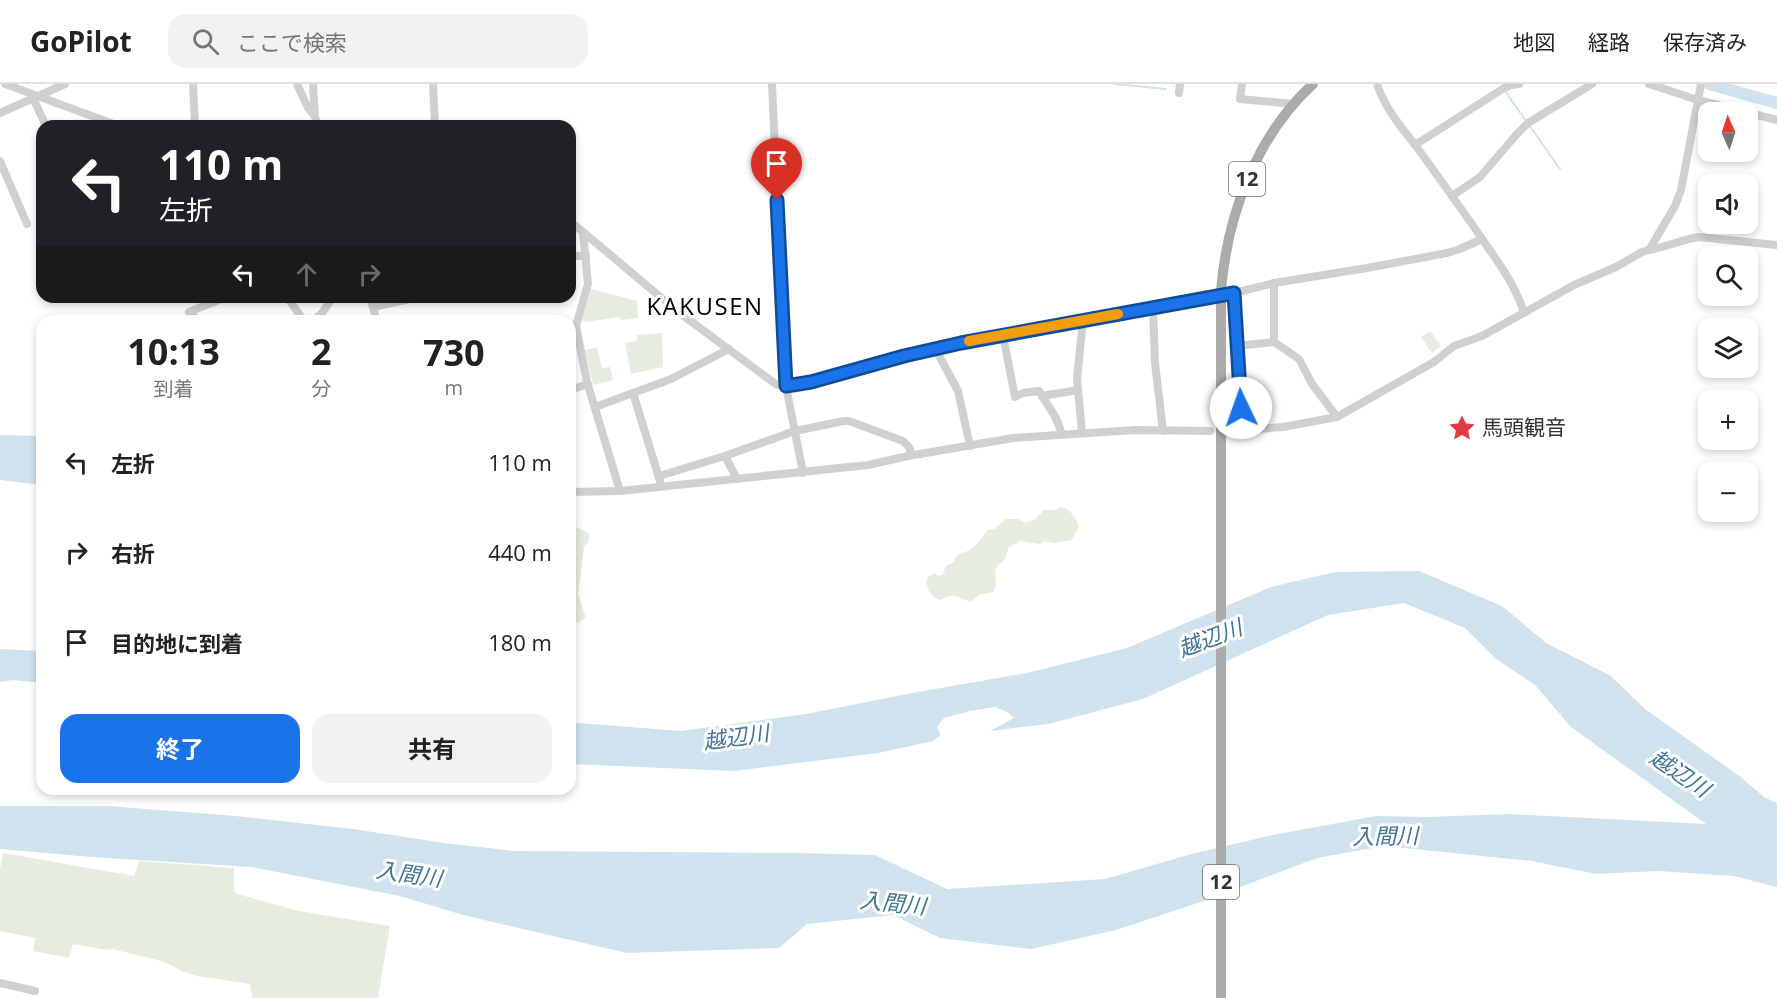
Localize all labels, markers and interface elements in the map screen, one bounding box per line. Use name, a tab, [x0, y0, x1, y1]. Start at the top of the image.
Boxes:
search box	[168, 14, 588, 68]
text: GoPilot	[30, 22, 132, 60]
icon: search	[189, 25, 222, 58]
text: ここで検索	[237, 27, 347, 57]
text: 地図	[1513, 28, 1555, 56]
text: 経路	[1588, 28, 1630, 56]
text: 保存済み	[1663, 28, 1747, 56]
north arrow	[1698, 102, 1758, 162]
map controls	[1698, 102, 1758, 522]
text: 110 m	[159, 135, 283, 192]
pin	[751, 138, 802, 200]
icon: left	[60, 144, 138, 222]
icon: arrive	[760, 147, 793, 180]
road number: 12	[1229, 162, 1265, 196]
button: sound	[1698, 174, 1758, 234]
text: 左折	[159, 191, 213, 228]
button: search	[1698, 246, 1758, 306]
icon: left	[227, 258, 260, 291]
icon: ahead	[290, 258, 323, 291]
icon: right	[353, 258, 386, 291]
district label: KAKUSEN	[646, 289, 764, 322]
button: layers	[1698, 318, 1758, 378]
text: 10:13	[127, 327, 220, 376]
text: 2	[311, 327, 332, 376]
text: 730	[423, 328, 485, 377]
text: m	[445, 374, 463, 401]
text: 到着	[154, 375, 194, 402]
text: 分	[311, 375, 331, 402]
position arrow	[1209, 376, 1273, 440]
button: +	[1698, 390, 1758, 450]
place icon: 馬頭観音	[1447, 413, 1477, 443]
place label: 馬頭観音	[1482, 413, 1566, 441]
icon: left	[60, 446, 93, 479]
text: 110 m	[488, 447, 552, 477]
text: 左折	[111, 448, 155, 478]
button: −	[1698, 462, 1758, 522]
icon: right	[60, 536, 93, 569]
text: 440 m	[488, 537, 552, 567]
text: 右折	[111, 538, 155, 568]
water label: 越辺川	[1173, 611, 1248, 663]
icon: arrive	[60, 626, 93, 659]
text: 180 m	[488, 627, 552, 657]
text: 目的地に到着	[111, 628, 243, 658]
button: 終了	[60, 714, 300, 783]
button: 共有	[312, 714, 552, 783]
water label: 越辺川	[701, 716, 773, 755]
water label: 越辺川	[1645, 741, 1718, 804]
water label: 入間川	[1352, 819, 1420, 851]
water label: 入間川	[374, 854, 446, 893]
road number: 12	[1203, 865, 1239, 899]
water label: 入間川	[859, 884, 929, 921]

